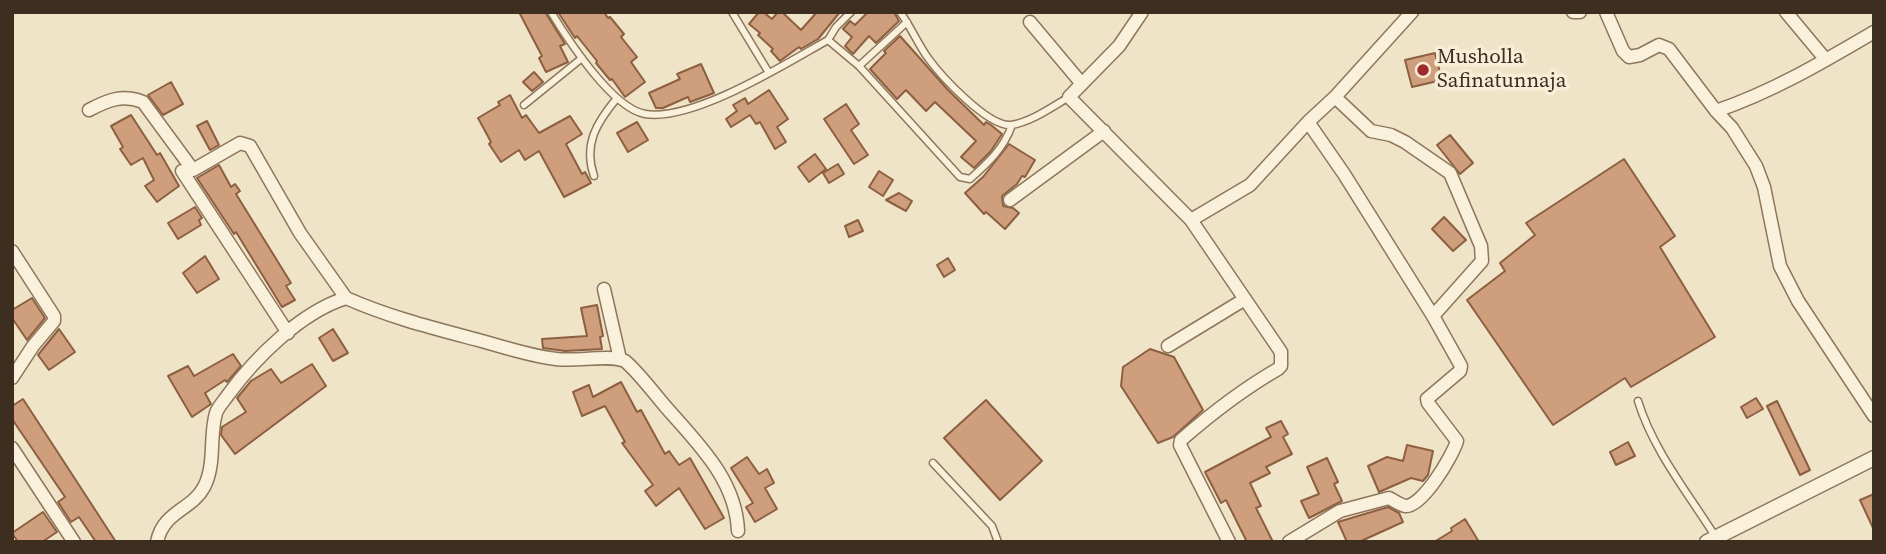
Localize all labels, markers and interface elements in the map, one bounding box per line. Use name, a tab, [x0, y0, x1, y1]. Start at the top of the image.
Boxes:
place label: Musholla Safinatunnaja	[1437, 45, 1566, 95]
marker: Musholla Safinatunnaja	[1415, 62, 1431, 78]

